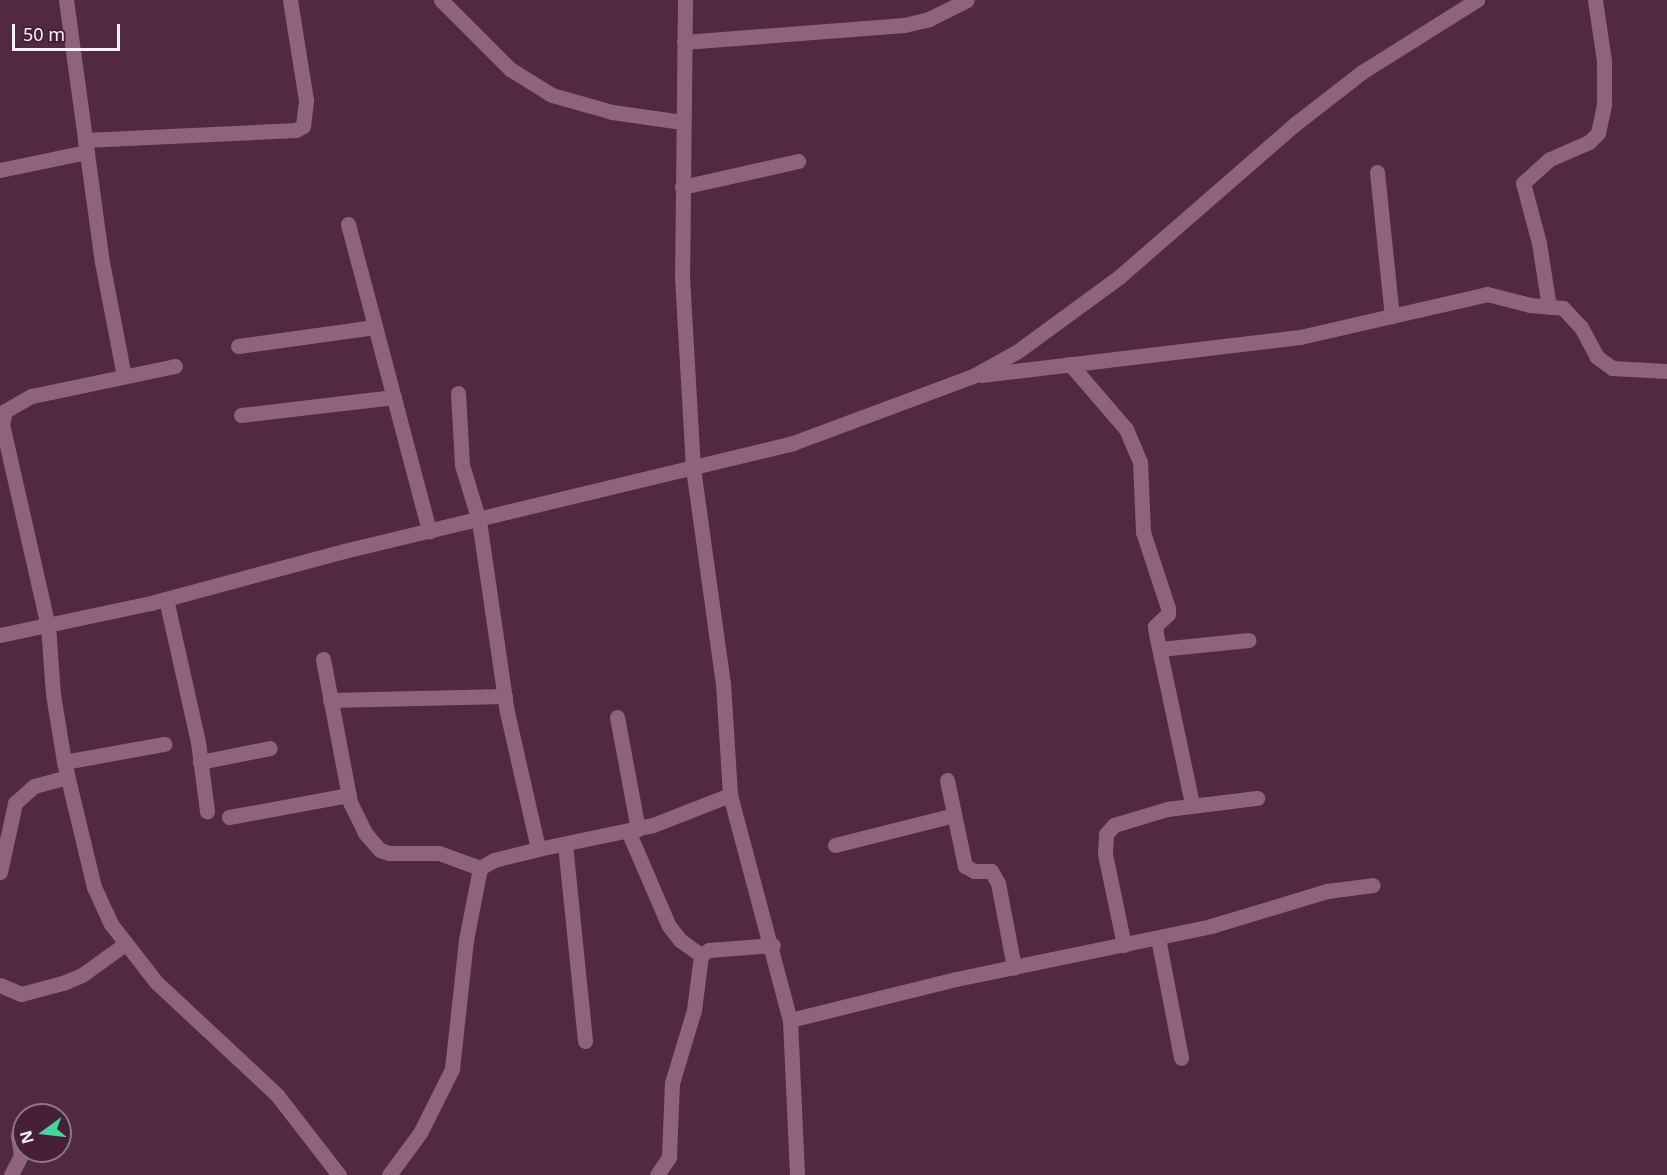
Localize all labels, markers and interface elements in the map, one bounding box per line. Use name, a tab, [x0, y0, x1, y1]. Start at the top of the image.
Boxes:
scale bar	[15, 12, 123, 50]
text: 50 m	[23, 22, 65, 46]
north arrow	[12, 1103, 72, 1163]
text: N	[14, 1128, 39, 1146]

